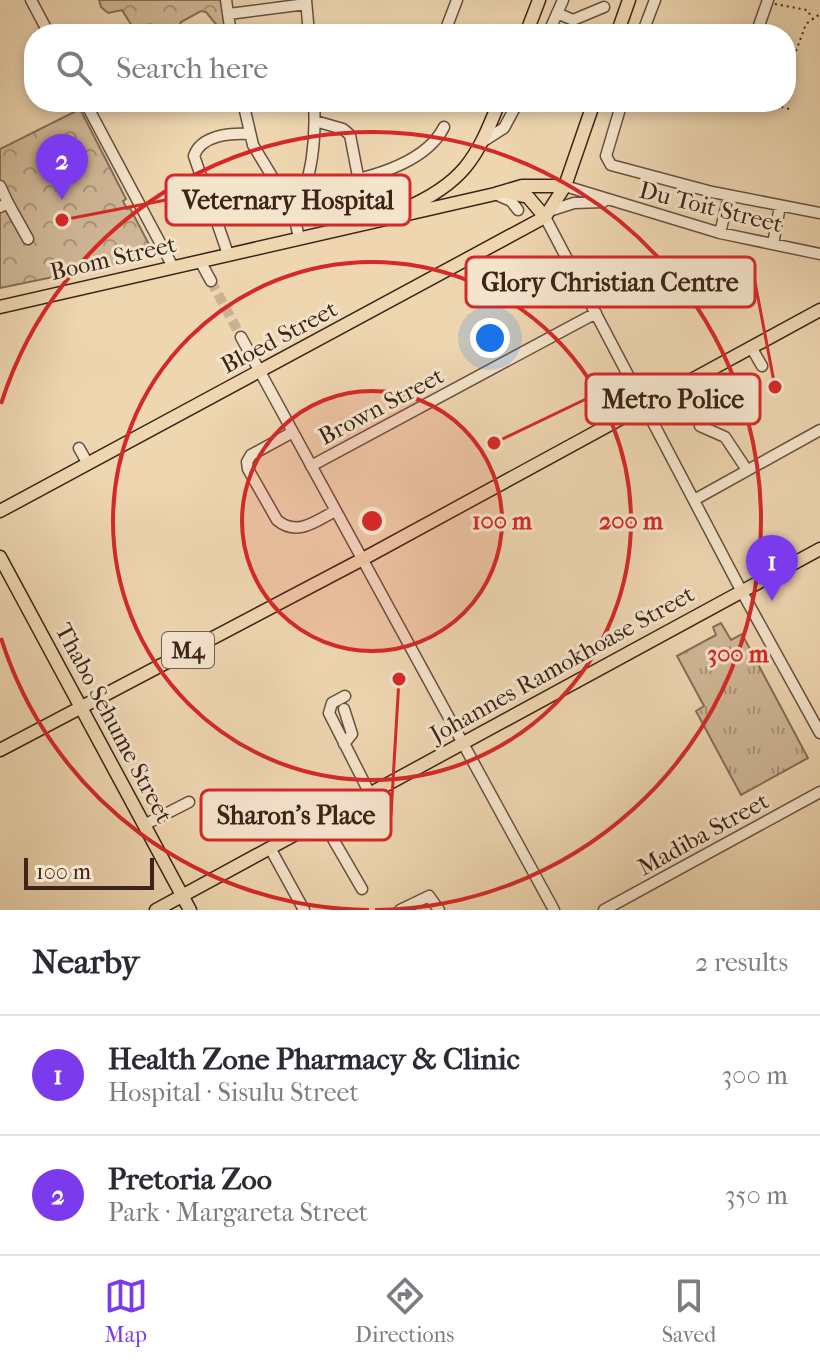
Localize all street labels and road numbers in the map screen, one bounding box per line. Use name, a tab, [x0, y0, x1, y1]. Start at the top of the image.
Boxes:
street label: Du Toit Street	[636, 176, 786, 238]
street label: Boom Street	[47, 230, 179, 286]
street label: Bloed Street	[216, 294, 342, 379]
street label: Brown Street	[314, 361, 449, 451]
street label: Johannes Ramokhoase Street	[423, 579, 699, 749]
street label: Thabo Sehume Street	[49, 618, 179, 828]
road number: M4	[162, 632, 214, 668]
street label: Madiba Street	[633, 786, 774, 881]

